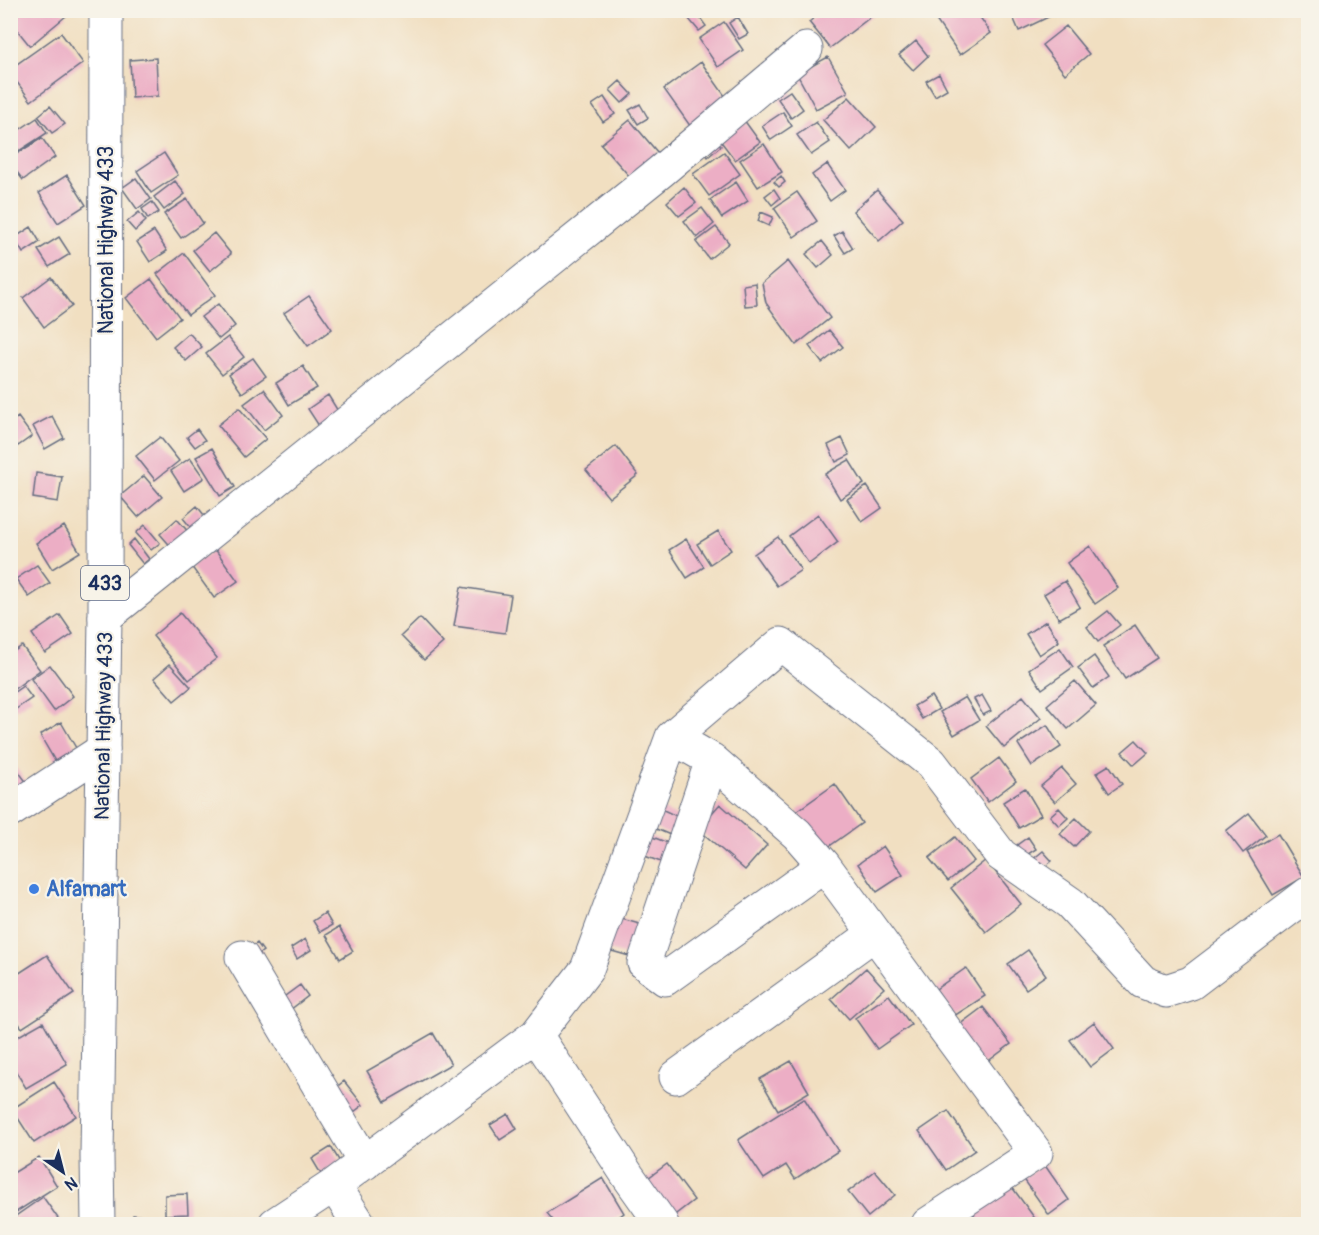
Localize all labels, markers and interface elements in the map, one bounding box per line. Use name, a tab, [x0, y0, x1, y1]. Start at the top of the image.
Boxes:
street label: National Highway 433	[93, 146, 120, 334]
road number: 433	[81, 566, 129, 600]
street label: National Highway 433	[89, 632, 119, 820]
place label: Alfamart	[46, 876, 127, 903]
marker: Alfamart	[27, 882, 41, 896]
north arrow	[33, 1142, 93, 1202]
text: N	[61, 1172, 81, 1195]

